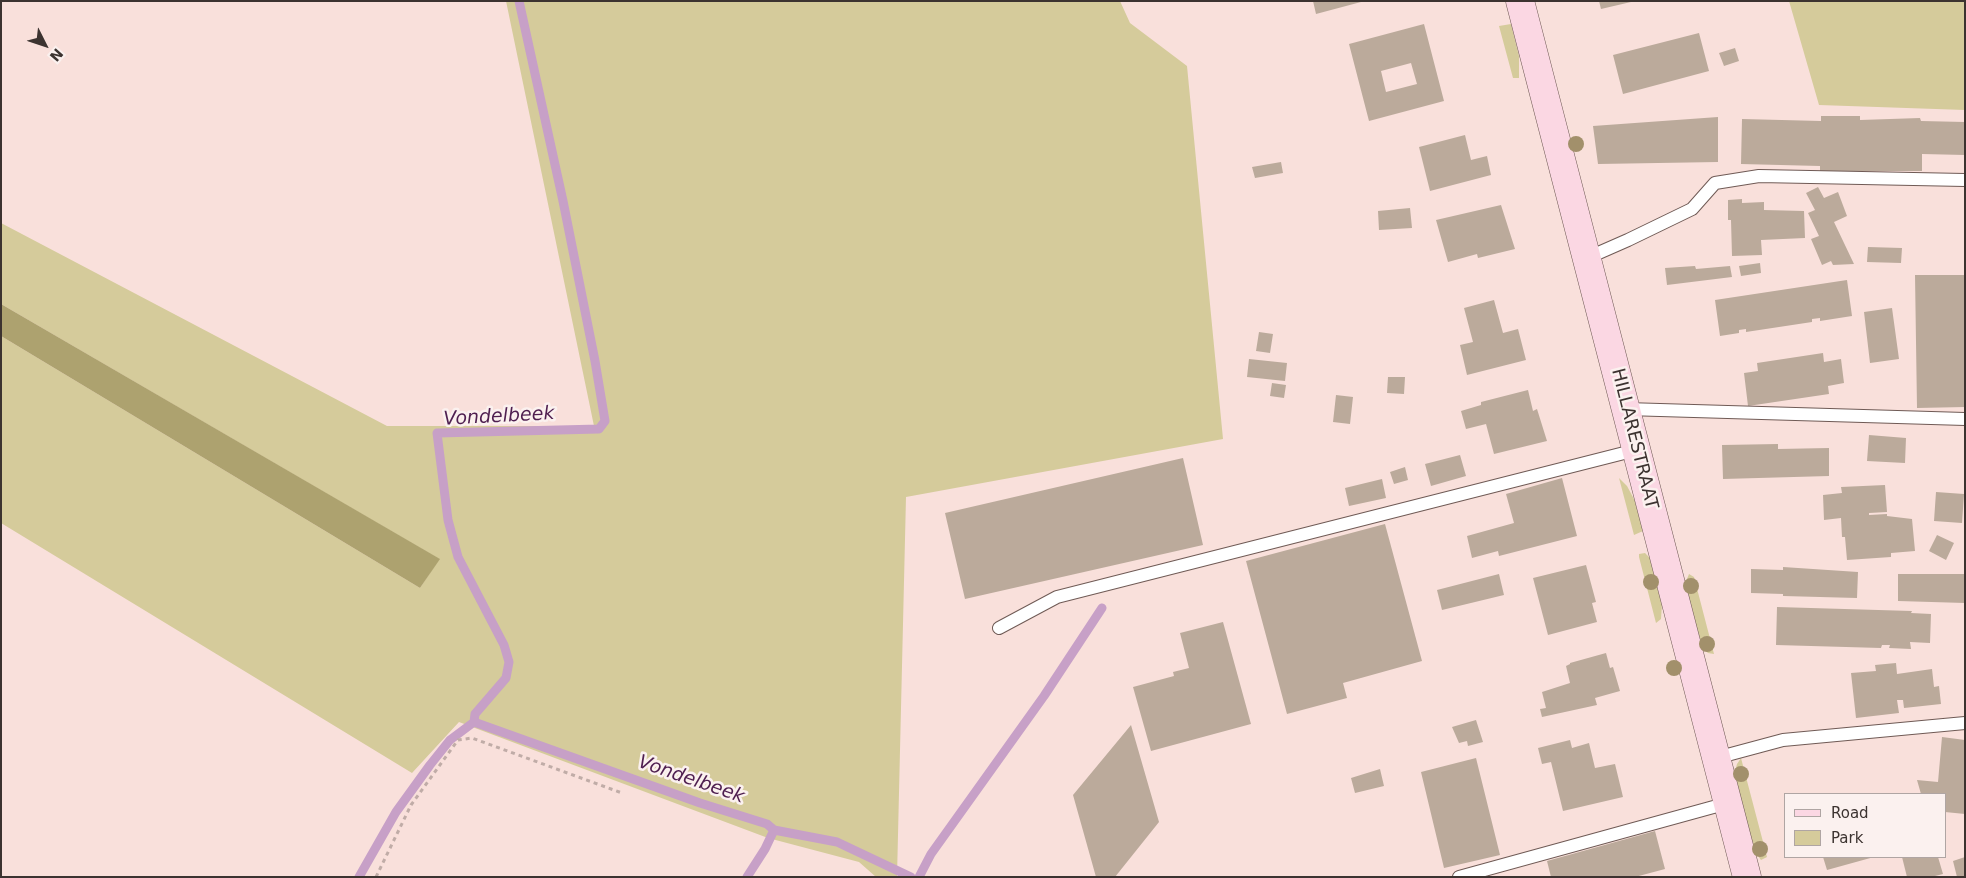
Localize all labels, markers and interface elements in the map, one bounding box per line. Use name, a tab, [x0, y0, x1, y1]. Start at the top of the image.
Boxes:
north arrow	[20, 20, 70, 70]
text: N	[46, 45, 66, 65]
street label: HILLARESTRAAT	[1606, 366, 1662, 512]
water label: Vondelbeek	[443, 403, 555, 431]
water label: Vondelbeek	[635, 751, 747, 809]
legend	[1784, 793, 1946, 858]
text: Road	[1831, 804, 1869, 822]
text: Park	[1831, 829, 1863, 847]

